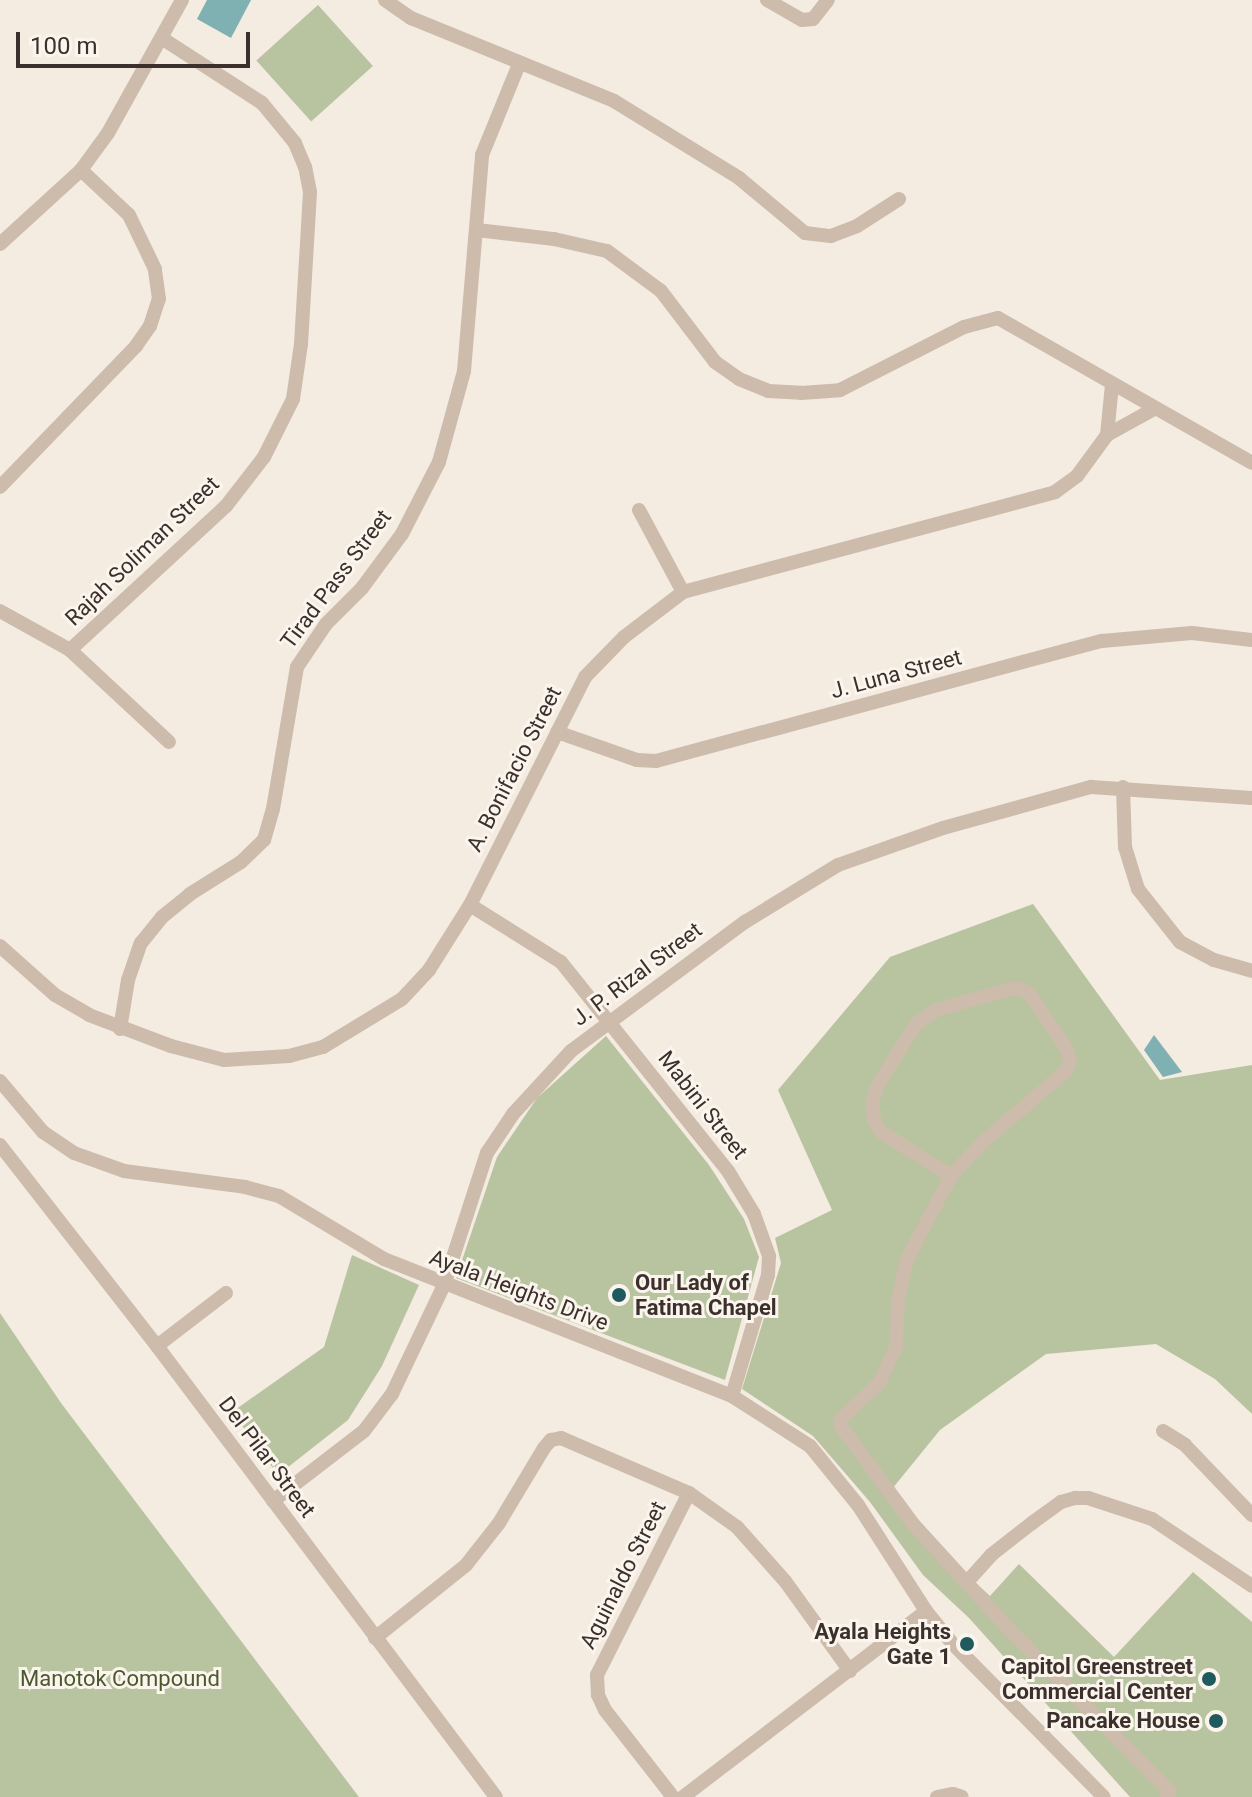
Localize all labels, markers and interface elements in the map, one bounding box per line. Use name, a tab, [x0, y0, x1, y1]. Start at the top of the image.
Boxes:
scale bar	[20, 16, 254, 66]
text: 100 m	[30, 32, 97, 60]
street label: Rajah Soliman Street	[60, 471, 224, 631]
street label: Tirad Pass Street	[275, 504, 397, 654]
street label: J. Luna Street	[828, 644, 964, 704]
street label: A. Bonifacio Street	[461, 682, 567, 856]
street label: J. P. Rizal Street	[567, 917, 707, 1031]
street label: Mabini Street	[653, 1046, 753, 1164]
street label: Ayala Heights Drive	[426, 1244, 612, 1336]
place label: Our Lady of Fatima Chapel	[635, 1269, 777, 1320]
marker: Our Lady of Fatima Chapel	[610, 1286, 628, 1304]
street label: Del Pilar Street	[213, 1391, 321, 1523]
street label: Aguinaldo Street	[574, 1497, 672, 1653]
place label: Ayala Heights Gate 1	[814, 1618, 951, 1670]
marker: Ayala Heights Gate 1	[958, 1635, 976, 1653]
place label: Capitol Greenstreet Commercial Center	[1001, 1653, 1193, 1704]
park label: Manotok Compound	[20, 1666, 220, 1692]
marker: Capitol Greenstreet Commercial Center	[1200, 1670, 1218, 1688]
place label: Pancake House	[1046, 1708, 1200, 1734]
marker: Pancake House	[1207, 1712, 1225, 1730]

